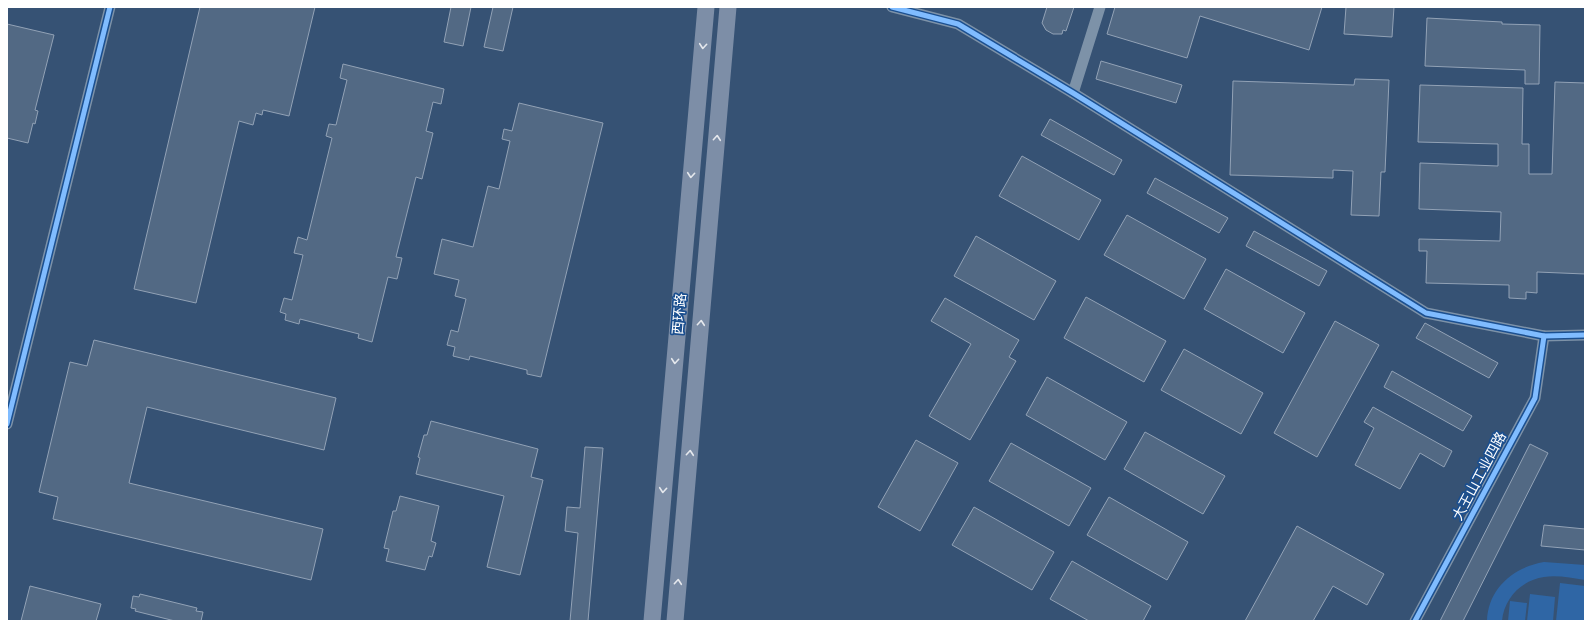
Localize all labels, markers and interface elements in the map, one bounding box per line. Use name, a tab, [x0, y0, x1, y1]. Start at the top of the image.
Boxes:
one-way arrow	[698, 43, 707, 49]
one-way arrow	[712, 135, 721, 141]
one-way arrow	[687, 172, 696, 178]
street label: 西环路	[669, 292, 690, 336]
one-way arrow	[696, 320, 705, 326]
one-way arrow	[671, 358, 680, 364]
street label: 大王山工业四路	[1449, 429, 1510, 523]
one-way arrow	[685, 450, 694, 456]
one-way arrow	[659, 487, 668, 493]
one-way arrow	[674, 579, 683, 585]

